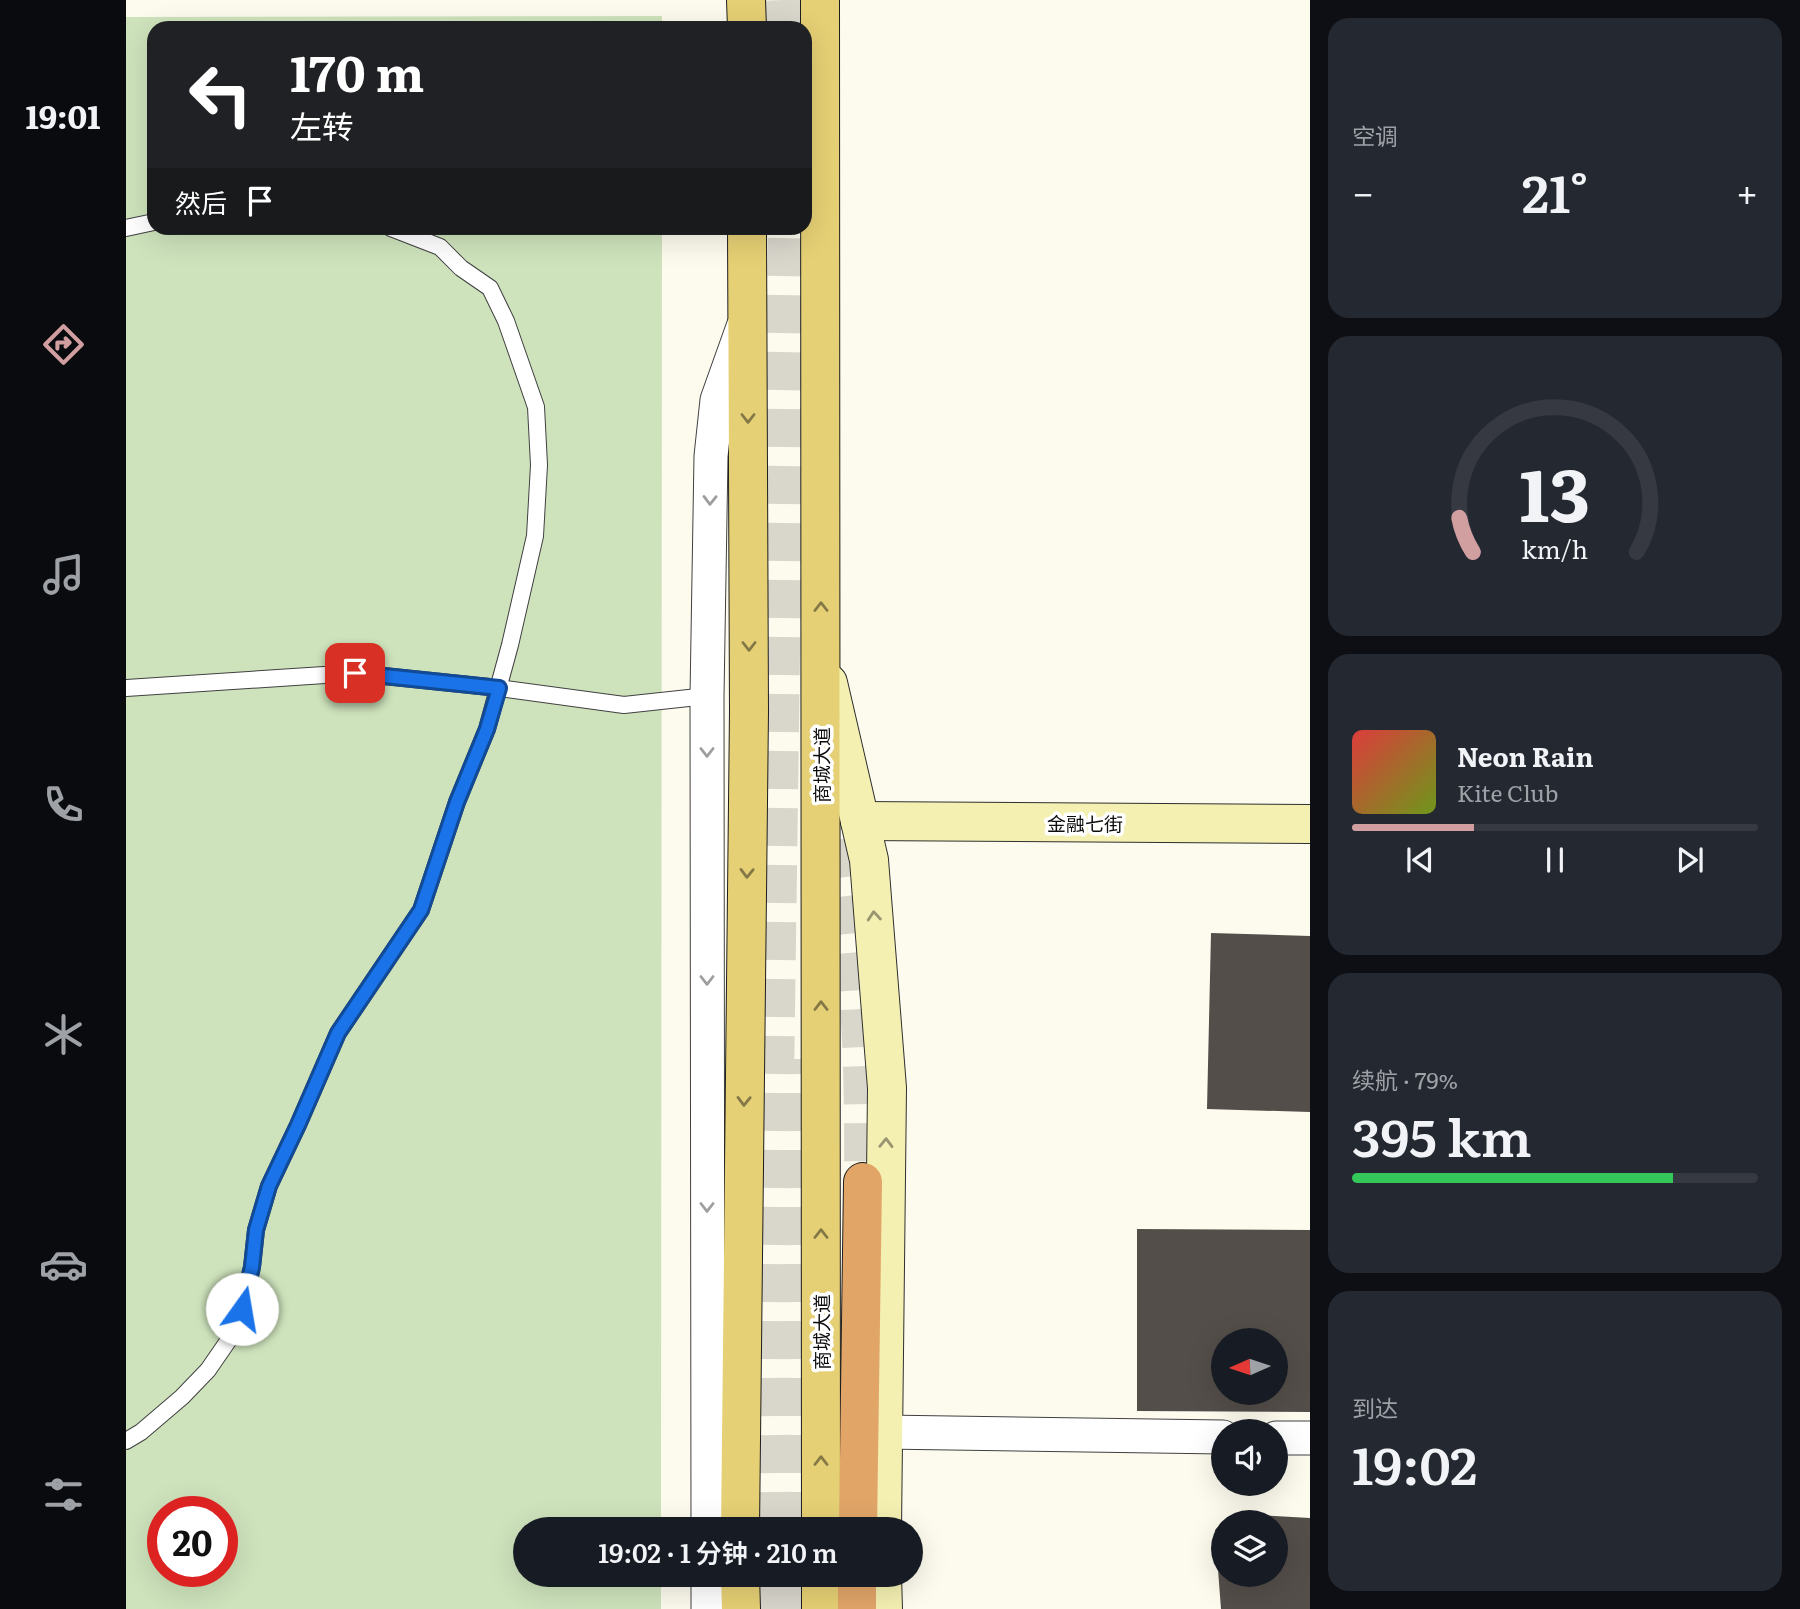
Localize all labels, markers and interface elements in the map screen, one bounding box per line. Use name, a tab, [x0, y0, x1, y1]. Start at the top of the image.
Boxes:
text: 170 m	[290, 34, 424, 107]
icon: left	[175, 49, 266, 140]
text: 19:01	[25, 91, 101, 139]
text: 左转	[290, 101, 354, 149]
text: 空调	[1352, 118, 1398, 152]
text: 21°	[1522, 152, 1588, 229]
text: −	[1352, 162, 1374, 219]
text: +	[1736, 162, 1758, 219]
text: 然后	[175, 182, 227, 221]
icon: arrive	[241, 182, 279, 220]
icon: directions	[39, 320, 88, 369]
one-way arrow	[740, 413, 756, 424]
text: 13	[1520, 437, 1590, 545]
one-way arrow	[702, 495, 718, 506]
text: km/h	[1522, 530, 1588, 567]
icon: music	[39, 550, 88, 599]
one-way arrow	[813, 602, 829, 612]
one-way arrow	[741, 641, 757, 651]
pin	[325, 643, 385, 703]
icon: arrive	[336, 654, 374, 692]
street label: 商城大道	[807, 727, 835, 803]
text: Neon Rain	[1457, 736, 1594, 775]
one-way arrow	[699, 747, 715, 758]
text: Kite Club	[1457, 775, 1558, 809]
icon: phone	[39, 780, 88, 829]
street label: 金融七街	[1047, 809, 1123, 837]
icon: previous	[1401, 841, 1439, 879]
icon: pause	[1536, 841, 1574, 879]
icon: next	[1671, 841, 1709, 879]
one-way arrow	[739, 868, 755, 879]
one-way arrow	[867, 910, 882, 921]
one-way arrow	[699, 975, 715, 985]
one-way arrow	[813, 1001, 829, 1011]
icon: climate	[39, 1010, 88, 1059]
text: 续航 · 79%	[1352, 1062, 1458, 1096]
one-way arrow	[736, 1096, 752, 1106]
text: 395 km	[1352, 1096, 1532, 1173]
one-way arrow	[879, 1137, 894, 1148]
one-way arrow	[699, 1202, 715, 1213]
one-way arrow	[813, 1228, 829, 1239]
icon: car	[39, 1240, 88, 1289]
position arrow	[205, 1272, 279, 1346]
street label: 商城大道	[807, 1294, 835, 1370]
north arrow	[1211, 1328, 1288, 1405]
map controls	[1211, 1328, 1288, 1587]
text: 到达	[1352, 1390, 1398, 1424]
button: sound	[1211, 1419, 1288, 1496]
text: 19:02	[1352, 1424, 1477, 1501]
one-way arrow	[813, 1456, 829, 1466]
icon: filters	[39, 1470, 88, 1519]
speed limit sign: 20	[147, 1496, 238, 1587]
button: layers	[1211, 1510, 1288, 1587]
text: 19:02 · 1 分钟 · 210 m	[598, 1532, 838, 1571]

